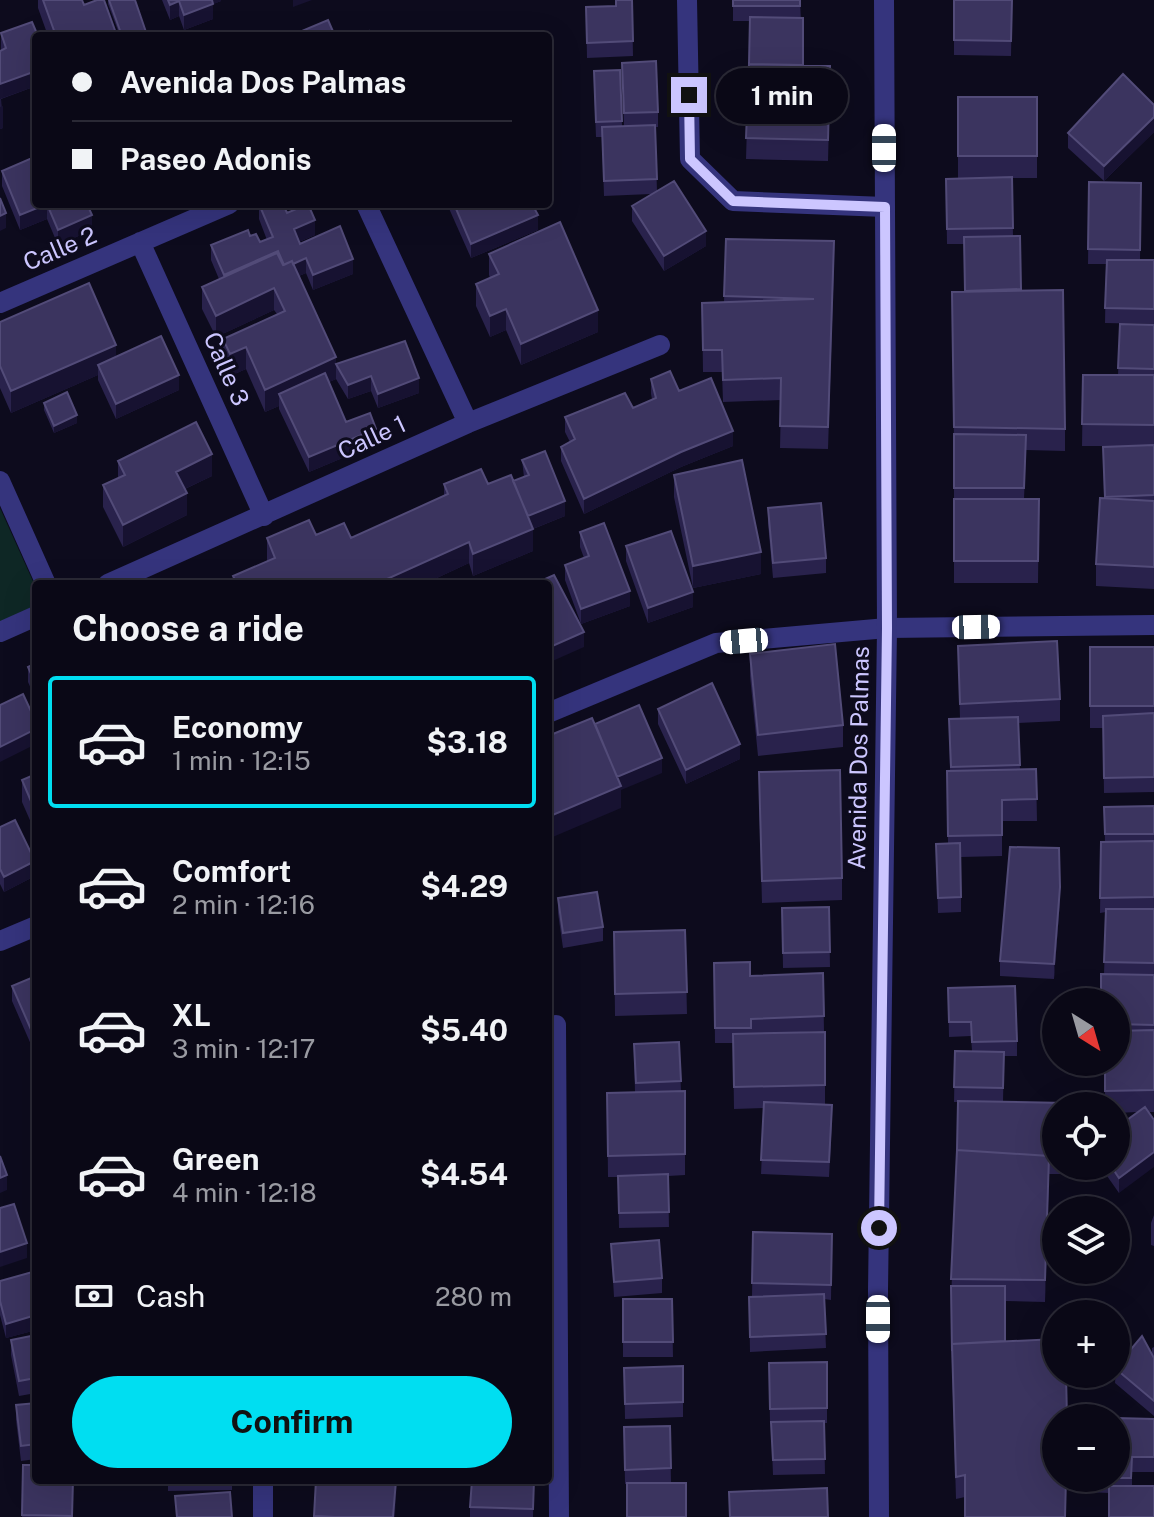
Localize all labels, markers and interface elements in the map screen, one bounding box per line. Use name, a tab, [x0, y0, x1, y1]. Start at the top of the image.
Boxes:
text: Avenida Dos Palmas	[120, 64, 406, 100]
callout: 1 min	[717, 67, 849, 123]
route end	[671, 77, 707, 113]
text: 1 min	[751, 80, 813, 111]
car	[872, 124, 896, 172]
text: Paseo Adonis	[120, 141, 311, 177]
street label: Calle 2	[19, 220, 100, 276]
street label: Calle 3	[198, 327, 255, 410]
street label: Calle 1	[333, 409, 410, 465]
text: Choose a ride	[72, 607, 304, 649]
car	[952, 615, 1000, 639]
car	[719, 627, 769, 655]
street label: Avenida Dos Palmas	[842, 646, 874, 870]
icon: car	[76, 706, 148, 778]
text: Economy	[172, 709, 303, 745]
text: $3.18	[427, 724, 508, 760]
text: 1 min · 12:15	[172, 745, 311, 776]
icon: car	[76, 850, 148, 922]
text: Comfort	[172, 853, 291, 889]
text: $4.29	[420, 868, 508, 904]
text: 2 min · 12:16	[172, 889, 315, 920]
north arrow	[1042, 988, 1130, 1076]
map controls	[1042, 988, 1130, 1492]
icon: car	[76, 994, 148, 1066]
text: XL	[172, 997, 211, 1033]
text: $5.40	[420, 1012, 508, 1048]
text: 3 min · 12:17	[172, 1033, 315, 1064]
button: locate	[1042, 1092, 1130, 1180]
icon: car	[76, 1138, 148, 1210]
text: Green	[172, 1141, 259, 1177]
text: $4.54	[420, 1156, 508, 1192]
text: 4 min · 12:18	[172, 1177, 317, 1208]
button: layers	[1042, 1196, 1130, 1284]
route start	[861, 1210, 897, 1246]
icon: cash	[72, 1274, 116, 1318]
text: Cash	[136, 1278, 205, 1314]
text: 280 m	[435, 1281, 512, 1312]
car	[866, 1295, 890, 1343]
button: +	[1042, 1300, 1130, 1388]
button: Confirm	[72, 1376, 512, 1468]
button: −	[1042, 1404, 1130, 1492]

